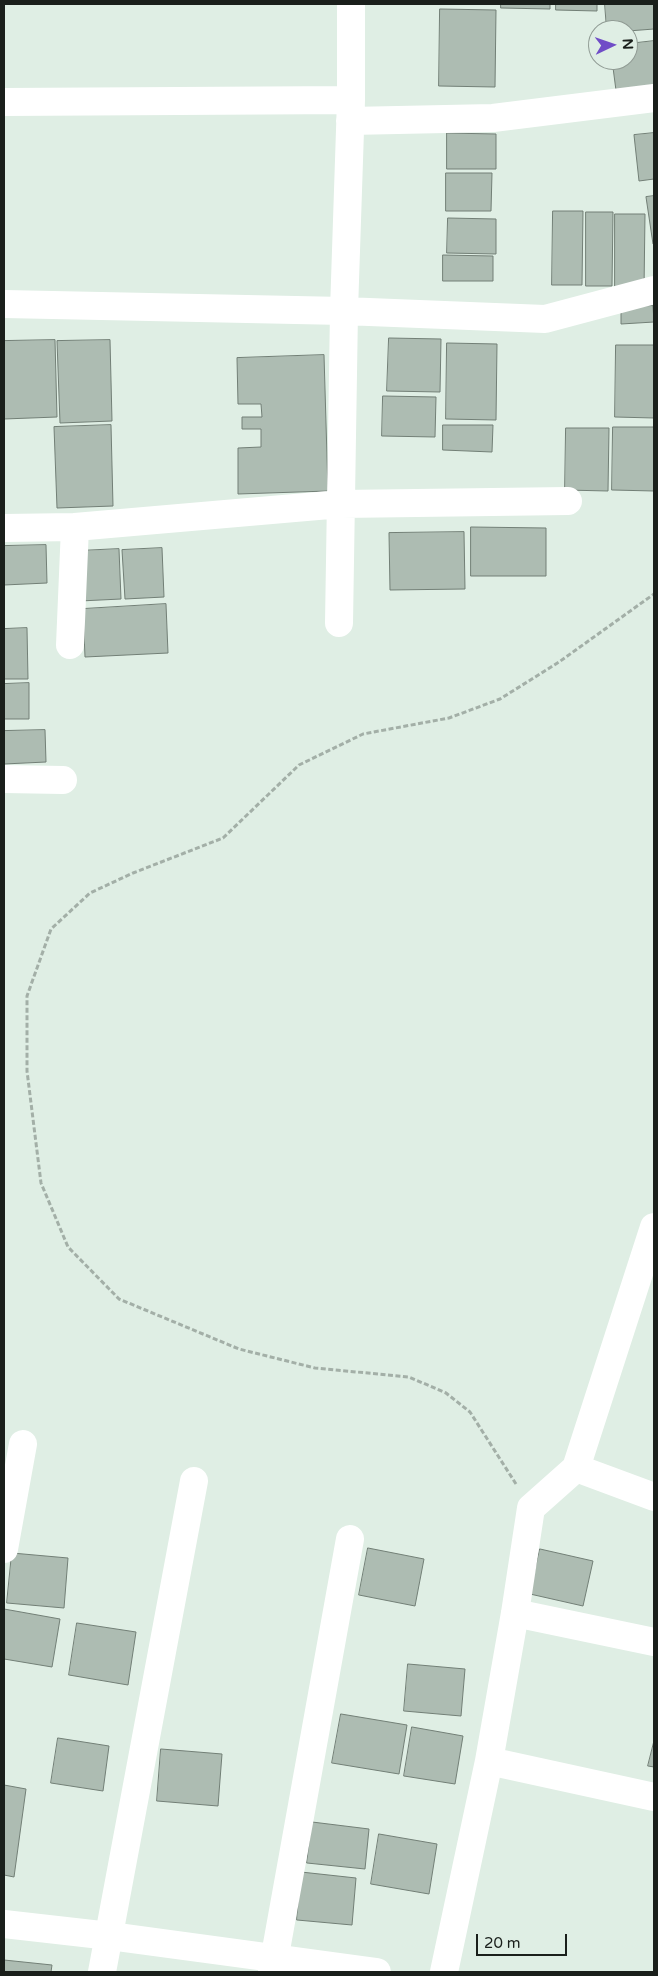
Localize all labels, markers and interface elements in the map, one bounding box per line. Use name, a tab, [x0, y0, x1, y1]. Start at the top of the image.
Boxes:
north arrow	[588, 20, 638, 70]
text: N	[619, 38, 636, 50]
scale bar	[478, 1924, 569, 1956]
text: 20 m	[484, 1934, 521, 1952]

